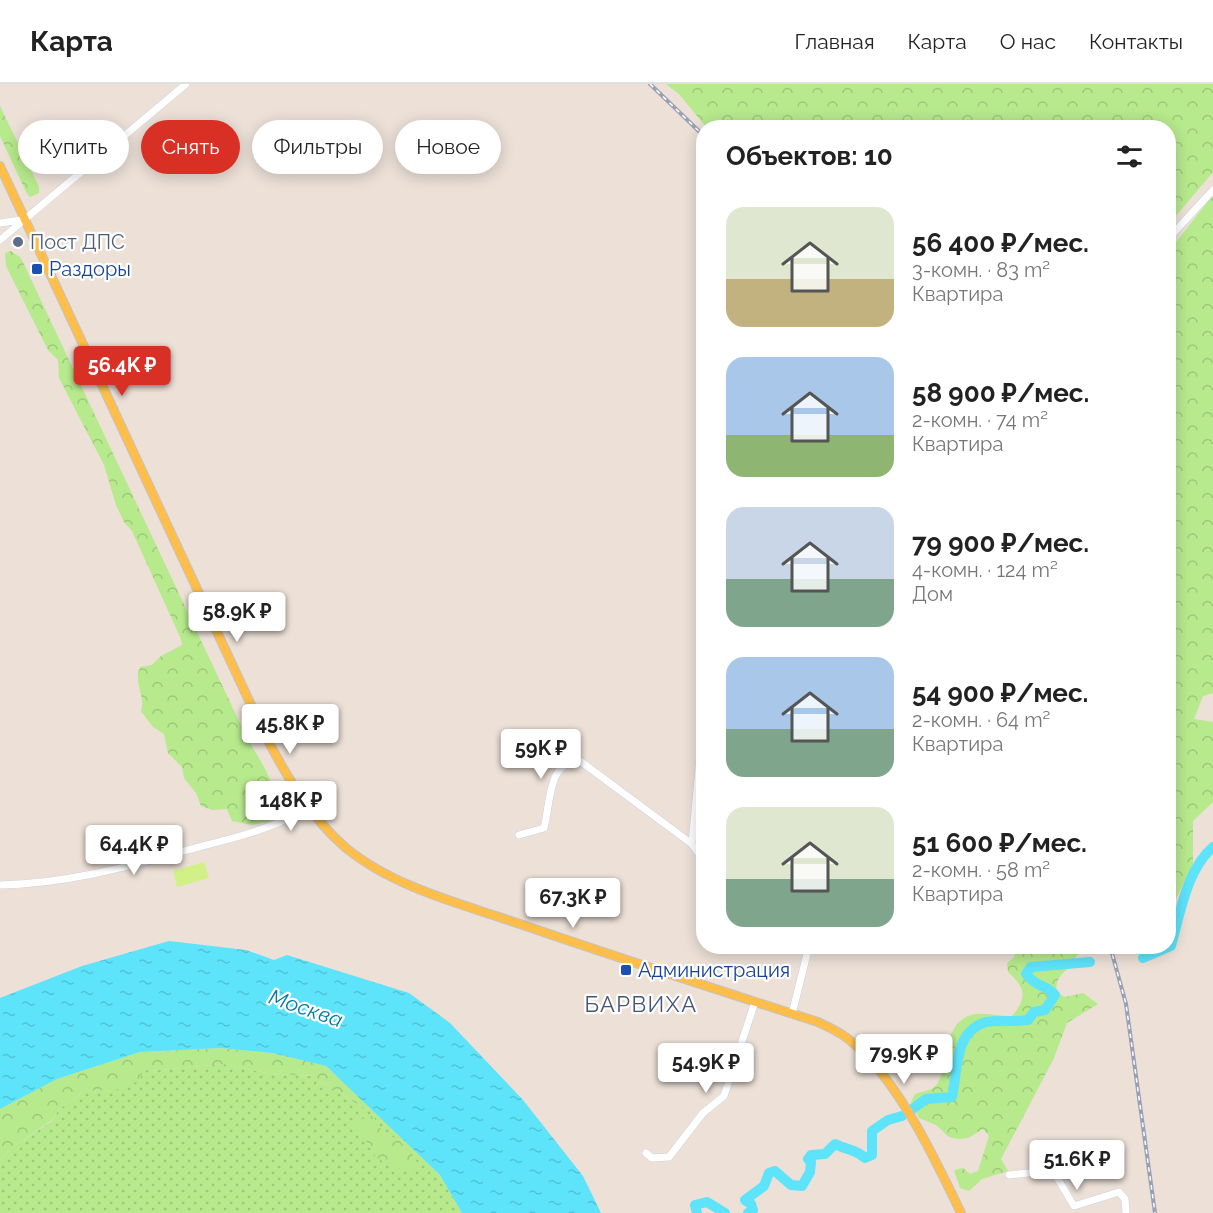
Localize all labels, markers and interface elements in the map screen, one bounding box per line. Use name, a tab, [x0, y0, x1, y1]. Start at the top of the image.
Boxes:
text: Карта	[30, 25, 113, 58]
text: Главная	[795, 29, 875, 54]
text: Карта	[908, 29, 967, 54]
text: О нас	[1000, 29, 1056, 54]
text: Контакты	[1089, 29, 1183, 54]
chip: Купить	[18, 120, 129, 174]
chip: Снять	[141, 120, 240, 174]
chip: Фильтры	[252, 120, 383, 174]
chip: Новое	[395, 120, 501, 174]
icon: filters	[1113, 140, 1146, 173]
text: Объектов: 10	[726, 141, 893, 171]
text: 56 400 ₽/мес.	[912, 228, 1089, 258]
place label: Пост ДПС	[30, 230, 125, 254]
icon: home	[774, 231, 846, 303]
marker: Пост ДПС	[11, 235, 25, 249]
place label: Раздоры	[49, 257, 131, 281]
text: 3-комн. · 83 m²	[912, 258, 1050, 282]
marker: Раздоры	[30, 262, 44, 276]
text: Квартира	[912, 282, 1003, 306]
pin: 56.4K ₽	[67, 346, 177, 397]
text: 56.4K ₽	[88, 353, 156, 377]
text: 58 900 ₽/мес.	[912, 378, 1089, 408]
icon: home	[774, 381, 846, 453]
text: 2-комн. · 74 m²	[912, 408, 1048, 432]
text: Квартира	[912, 432, 1003, 456]
text: 79 900 ₽/мес.	[912, 528, 1089, 558]
icon: home	[774, 531, 846, 603]
text: 4-комн. · 124 m²	[912, 558, 1058, 582]
text: Дом	[912, 582, 953, 606]
pin: 58.9K ₽	[182, 592, 292, 643]
text: 58.9K ₽	[203, 599, 272, 623]
text: 54 900 ₽/мес.	[912, 678, 1088, 708]
icon: home	[774, 681, 846, 753]
pin: 45.8K ₽	[235, 704, 345, 755]
text: 2-комн. · 64 m²	[912, 708, 1050, 732]
text: 45.8K ₽	[256, 711, 324, 735]
pin: 59K ₽	[499, 729, 583, 780]
text: Квартира	[912, 732, 1003, 756]
text: 59K ₽	[515, 736, 567, 760]
pin: 148K ₽	[242, 781, 340, 832]
text: 148K ₽	[260, 788, 322, 812]
pin: 64.4K ₽	[79, 825, 189, 876]
text: 51 600 ₽/мес.	[912, 828, 1087, 858]
icon: home	[774, 831, 846, 903]
text: 64.4K ₽	[99, 832, 169, 856]
text: 2-комн. · 58 m²	[912, 858, 1050, 882]
pin: 67.3K ₽	[518, 878, 628, 929]
text: Квартира	[912, 882, 1003, 906]
text: 67.3K ₽	[539, 885, 607, 909]
place label: Администрация	[638, 958, 790, 982]
marker: Администрация	[619, 963, 633, 977]
water label: Москва	[266, 984, 346, 1032]
district label: БАРВИХА	[584, 991, 698, 1017]
pin: 79.9K ₽	[849, 1034, 959, 1085]
text: 79.9K ₽	[870, 1041, 938, 1065]
pin: 54.9K ₽	[651, 1043, 761, 1094]
text: 54.9K ₽	[672, 1050, 740, 1074]
pin: 51.6K ₽	[1022, 1140, 1132, 1191]
text: 51.6K ₽	[1043, 1147, 1111, 1171]

